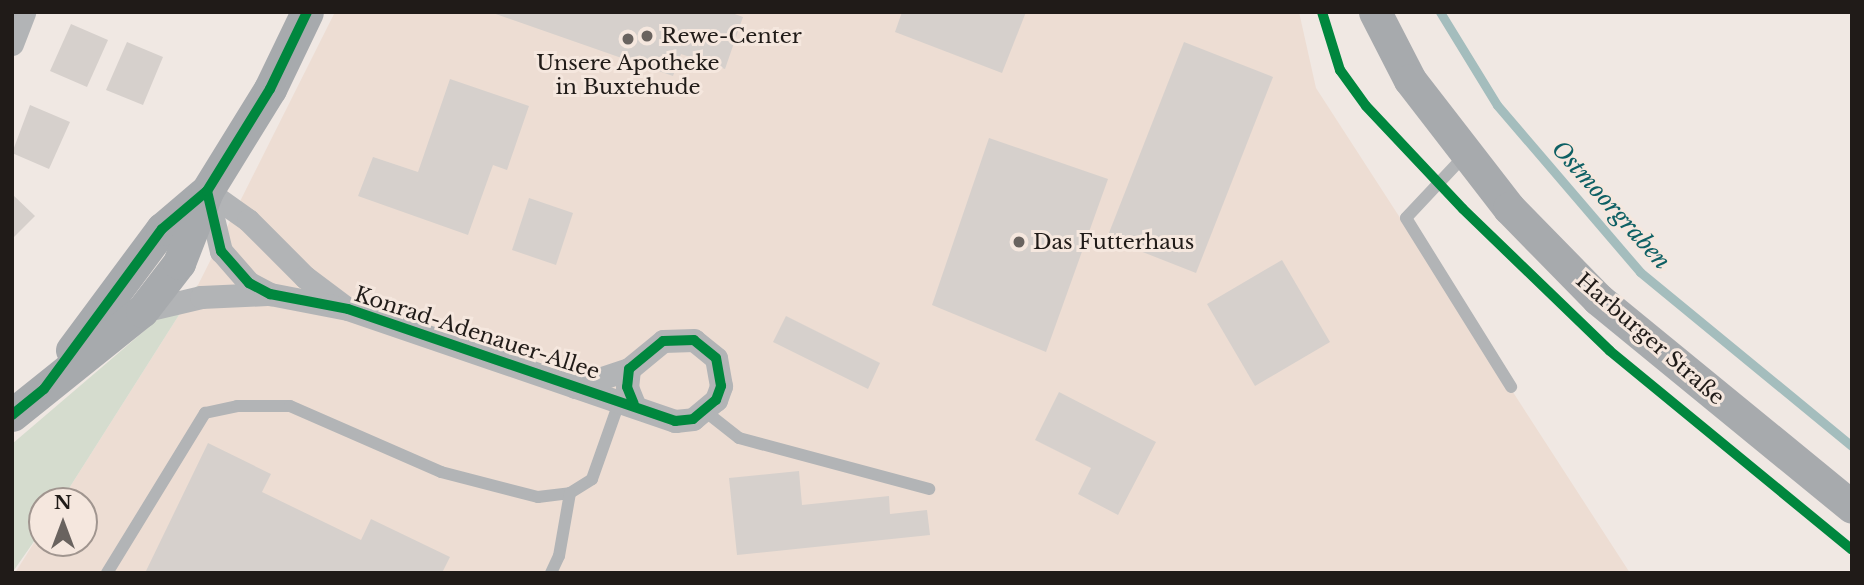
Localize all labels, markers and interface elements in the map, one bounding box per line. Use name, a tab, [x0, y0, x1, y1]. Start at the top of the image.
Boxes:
place label: Rewe-Center	[661, 23, 802, 49]
marker: Rewe-Center	[639, 28, 655, 44]
marker: Unsere Apotheke in Buxtehude	[620, 31, 636, 47]
place label: Unsere Apotheke in Buxtehude	[536, 50, 720, 100]
water label: Ostmoorgraben	[1546, 135, 1676, 275]
place label: Das Futterhaus	[1033, 229, 1194, 255]
marker: Das Futterhaus	[1011, 234, 1027, 250]
street label: Harburger Straße	[1570, 268, 1730, 410]
street label: Konrad-Adenauer-Allee	[351, 281, 603, 385]
north arrow	[28, 487, 98, 557]
text: N	[54, 491, 72, 514]

